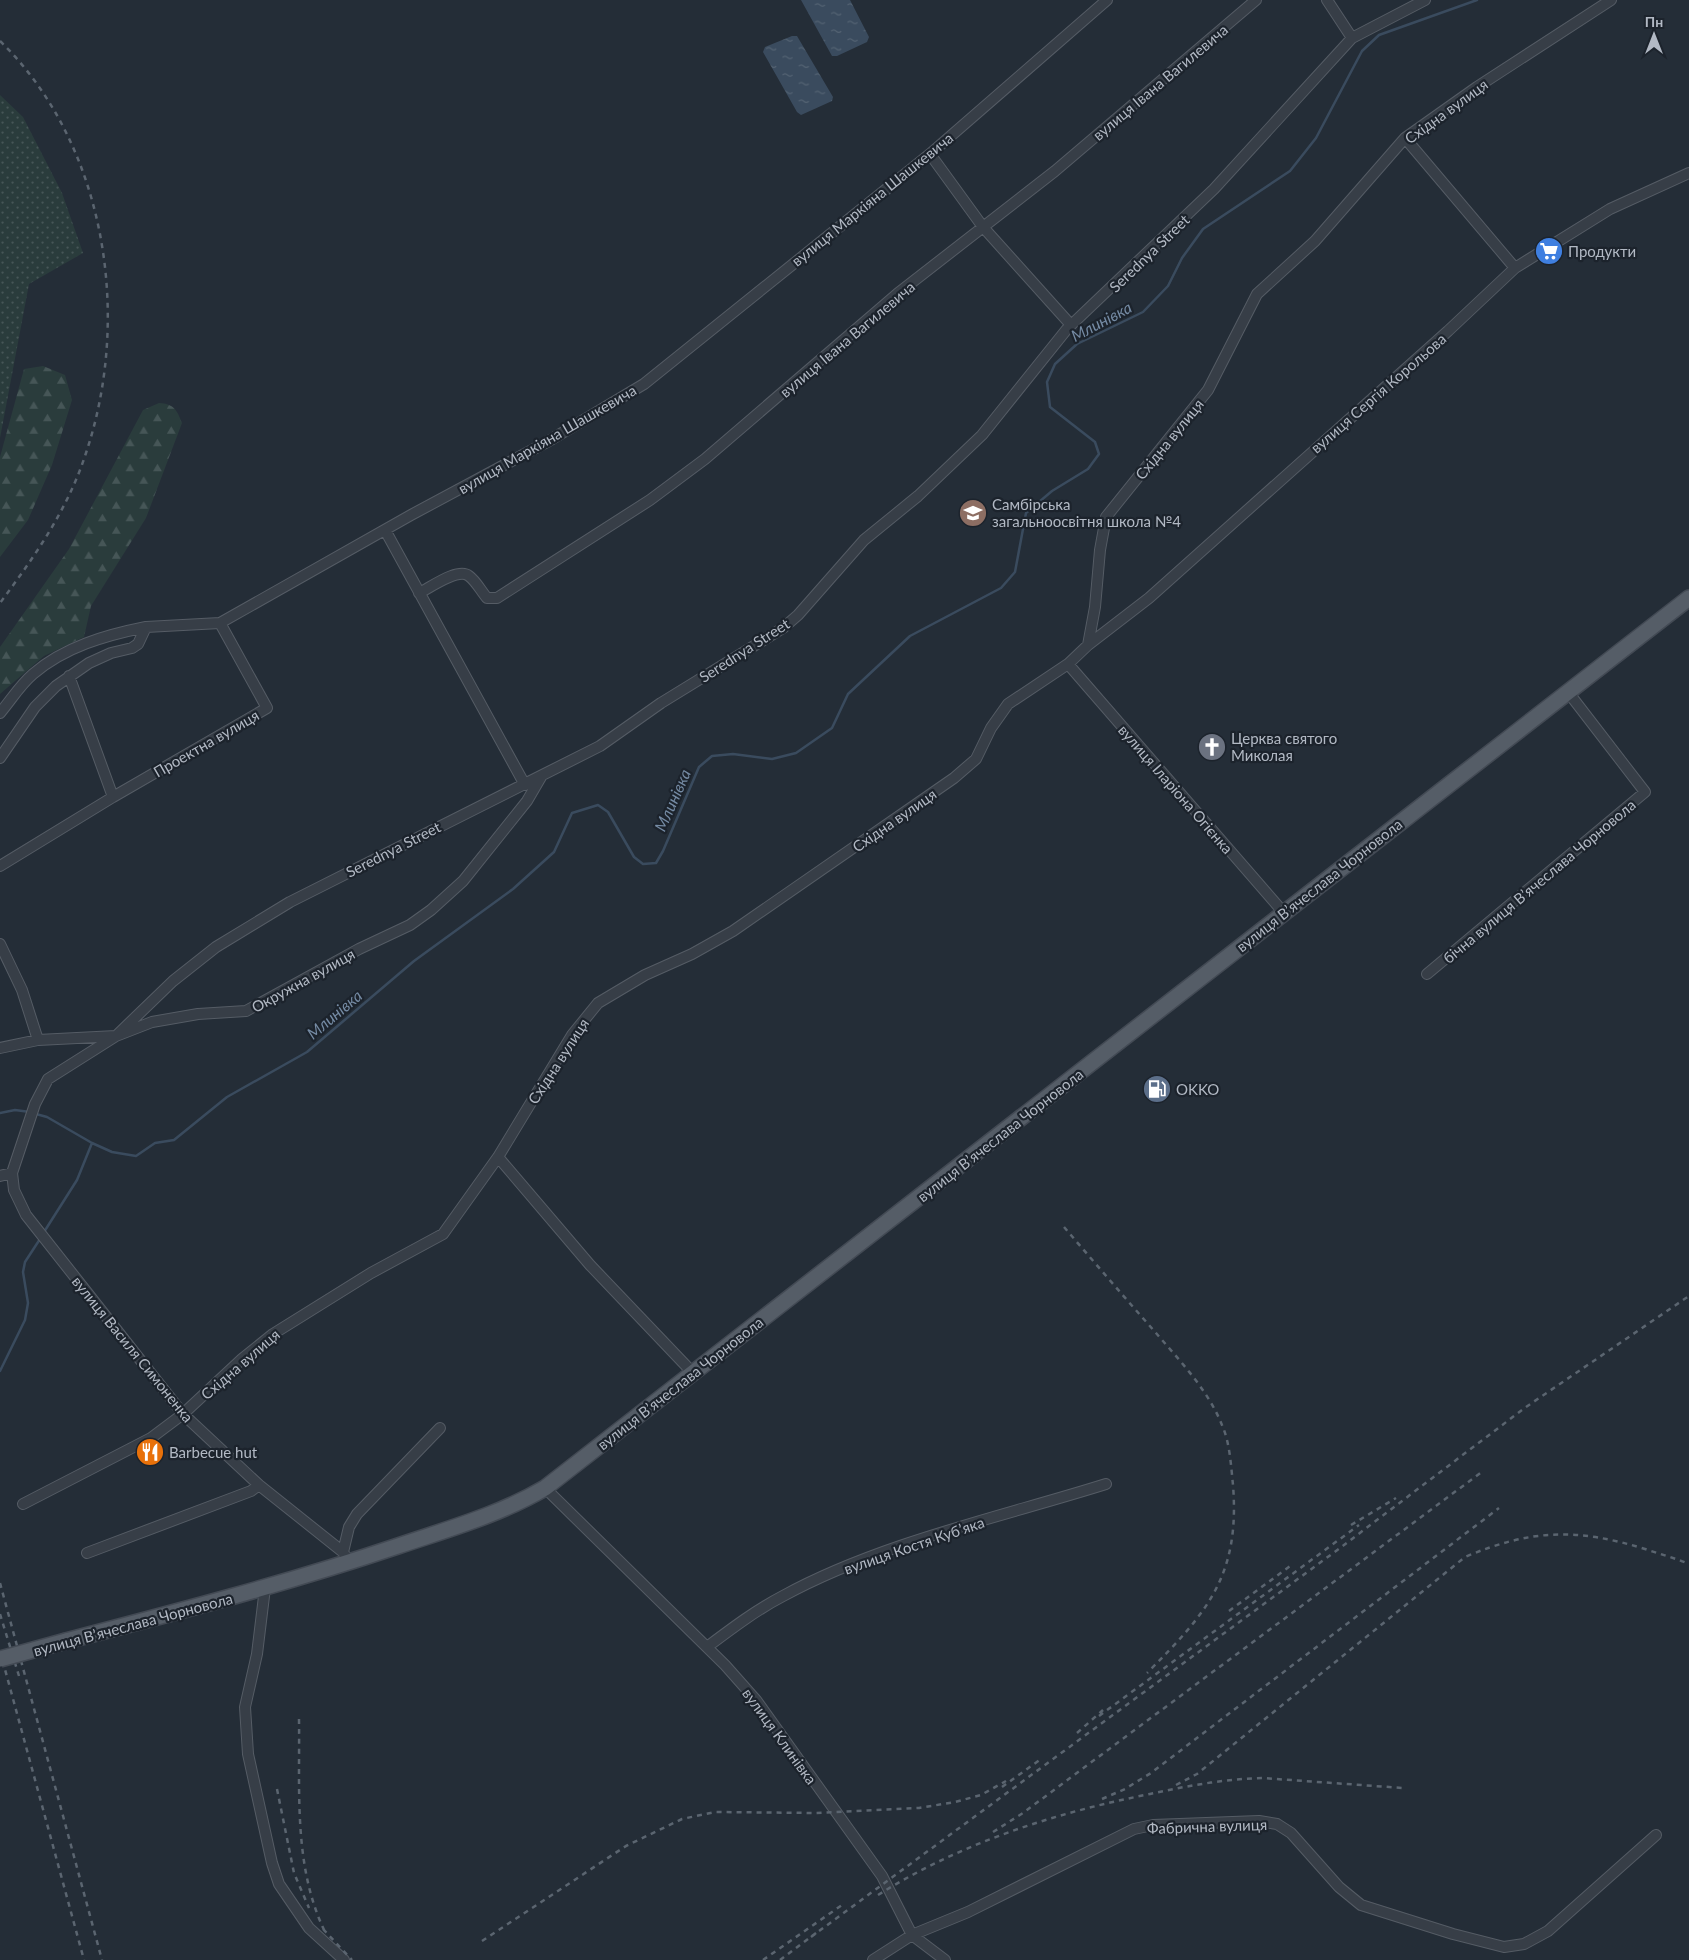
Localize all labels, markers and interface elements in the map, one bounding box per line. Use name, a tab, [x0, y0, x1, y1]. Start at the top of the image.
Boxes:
north arrow	[1629, 10, 1679, 60]
text: Пн	[1645, 13, 1663, 30]
street label: вулиця Івана Вагилевича	[1089, 20, 1231, 144]
street label: Східна вулиця	[1401, 75, 1491, 147]
street label: вулиця Маркіяна Шашкевича	[788, 128, 956, 270]
street label: Serednya Street	[1105, 210, 1193, 296]
supermarket icon: Продукти	[1534, 236, 1564, 266]
place label: Продукти	[1568, 242, 1636, 260]
street label: вулиця Івана Вагилевича	[776, 277, 918, 401]
water label: Млинівка	[1067, 297, 1135, 345]
street label: вулиця Сергія Корольова	[1307, 329, 1449, 457]
street label: вулиця Маркіяна Шашкевича	[455, 381, 639, 497]
street label: Східна вулиця	[1131, 395, 1207, 483]
place label: Самбірська загальноосвітня школа №4	[992, 495, 1181, 530]
school or university icon: Самбірська загальноосвітня школа №4	[958, 498, 988, 528]
street label: Serednya Street	[695, 614, 793, 686]
street label: Проектна вулиця	[150, 705, 262, 781]
street label: вулиця Іларіона Огієнка	[1115, 721, 1237, 857]
place label: Церква святого Миколая	[1231, 729, 1337, 764]
church icon: Церква святого Миколая	[1197, 732, 1227, 762]
water label: Млинівка	[650, 766, 694, 834]
street label: Східна вулиця	[849, 784, 939, 856]
street label: бічна вулиця Вʼячеслава Чорновола	[1439, 795, 1639, 967]
street label: вулиця Вʼячеслава Чорновола	[1232, 815, 1406, 955]
street label: Serednya Street	[343, 817, 444, 881]
street label: Окружна вулиця	[248, 944, 358, 1016]
water label: Млинівка	[303, 986, 365, 1042]
street label: Східна вулиця	[524, 1015, 592, 1107]
street label: вулиця Вʼячеслава Чорновола	[913, 1065, 1087, 1205]
fuel station icon: OKKO	[1142, 1074, 1172, 1104]
place label: OKKO	[1176, 1080, 1219, 1098]
street label: вулиця Василя Симоненка	[69, 1272, 197, 1426]
street label: вулиця Вʼячеслава Чорновола	[593, 1313, 767, 1453]
street label: Східна вулиця	[197, 1325, 283, 1403]
restaurant icon: Barbecue hut	[135, 1437, 165, 1467]
place label: Barbecue hut	[169, 1443, 258, 1461]
street label: вулиця Костя Кубʼяка	[841, 1513, 987, 1577]
street label: вулиця Вʼячеслава Чорновола	[31, 1589, 235, 1659]
street label: вулиця Клинівка	[739, 1685, 821, 1787]
street label: Фабрична вулиця	[1147, 1815, 1267, 1837]

